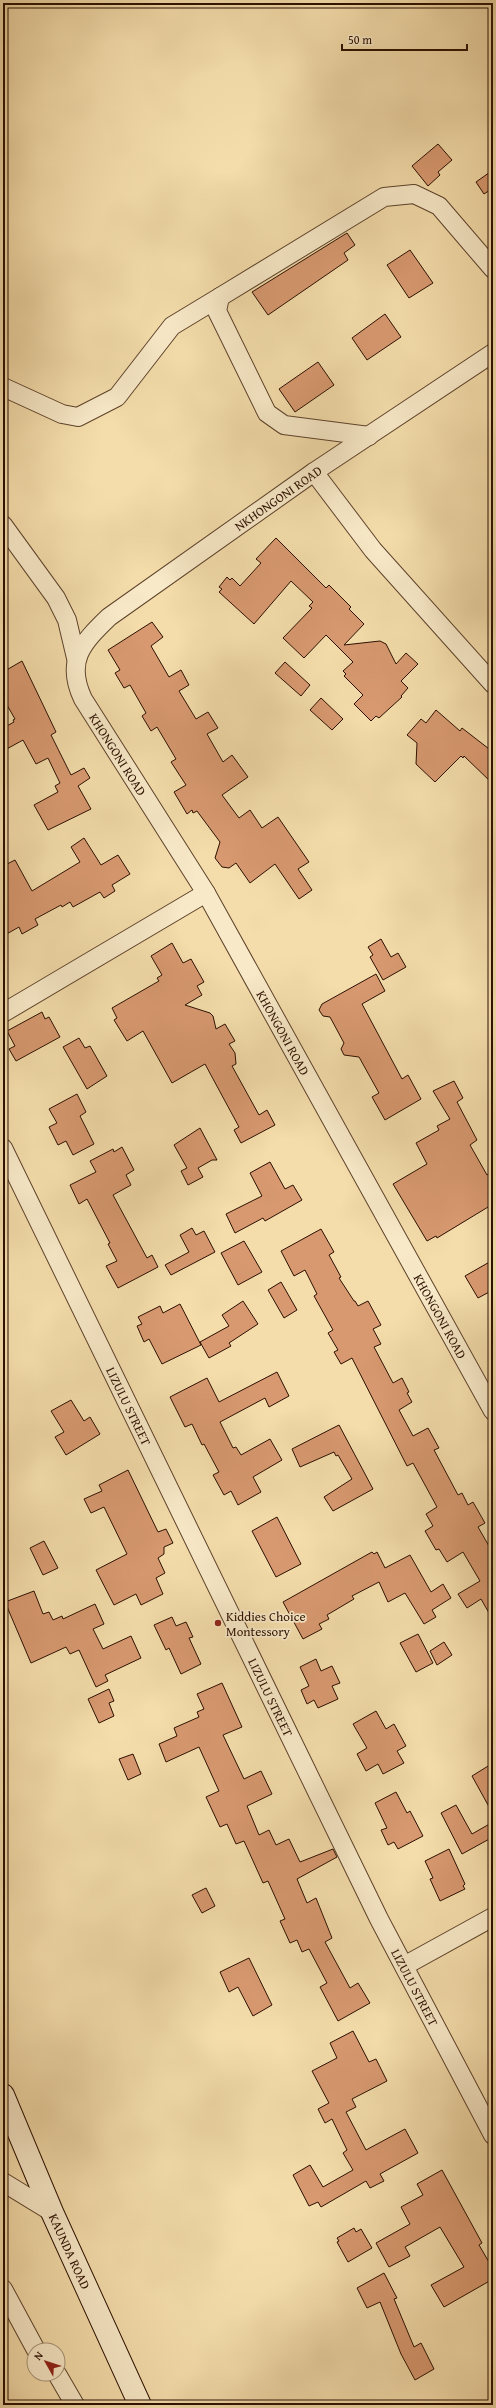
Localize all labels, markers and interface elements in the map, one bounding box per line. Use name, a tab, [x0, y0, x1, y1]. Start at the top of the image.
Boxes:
scale bar	[342, 26, 467, 52]
text: 50 m	[348, 31, 372, 48]
street label: NKHONGONI ROAD	[231, 461, 326, 536]
street label: KHONGONI ROAD	[84, 709, 151, 800]
street label: KHONGONI ROAD	[252, 987, 314, 1079]
street label: KHONGONI ROAD	[409, 1270, 471, 1362]
street label: LIZULU STREET	[101, 1364, 156, 1449]
place label: Kiddies Choice Montessory	[226, 1607, 306, 1641]
marker: Kiddies Choice Montessory	[213, 1618, 223, 1628]
street label: LIZULU STREET	[243, 1655, 298, 1740]
street label: LIZULU STREET	[386, 1945, 443, 2030]
street label: KAUNDA ROAD	[44, 2211, 95, 2292]
north arrow	[26, 2342, 66, 2382]
text: N	[30, 2347, 47, 2364]

